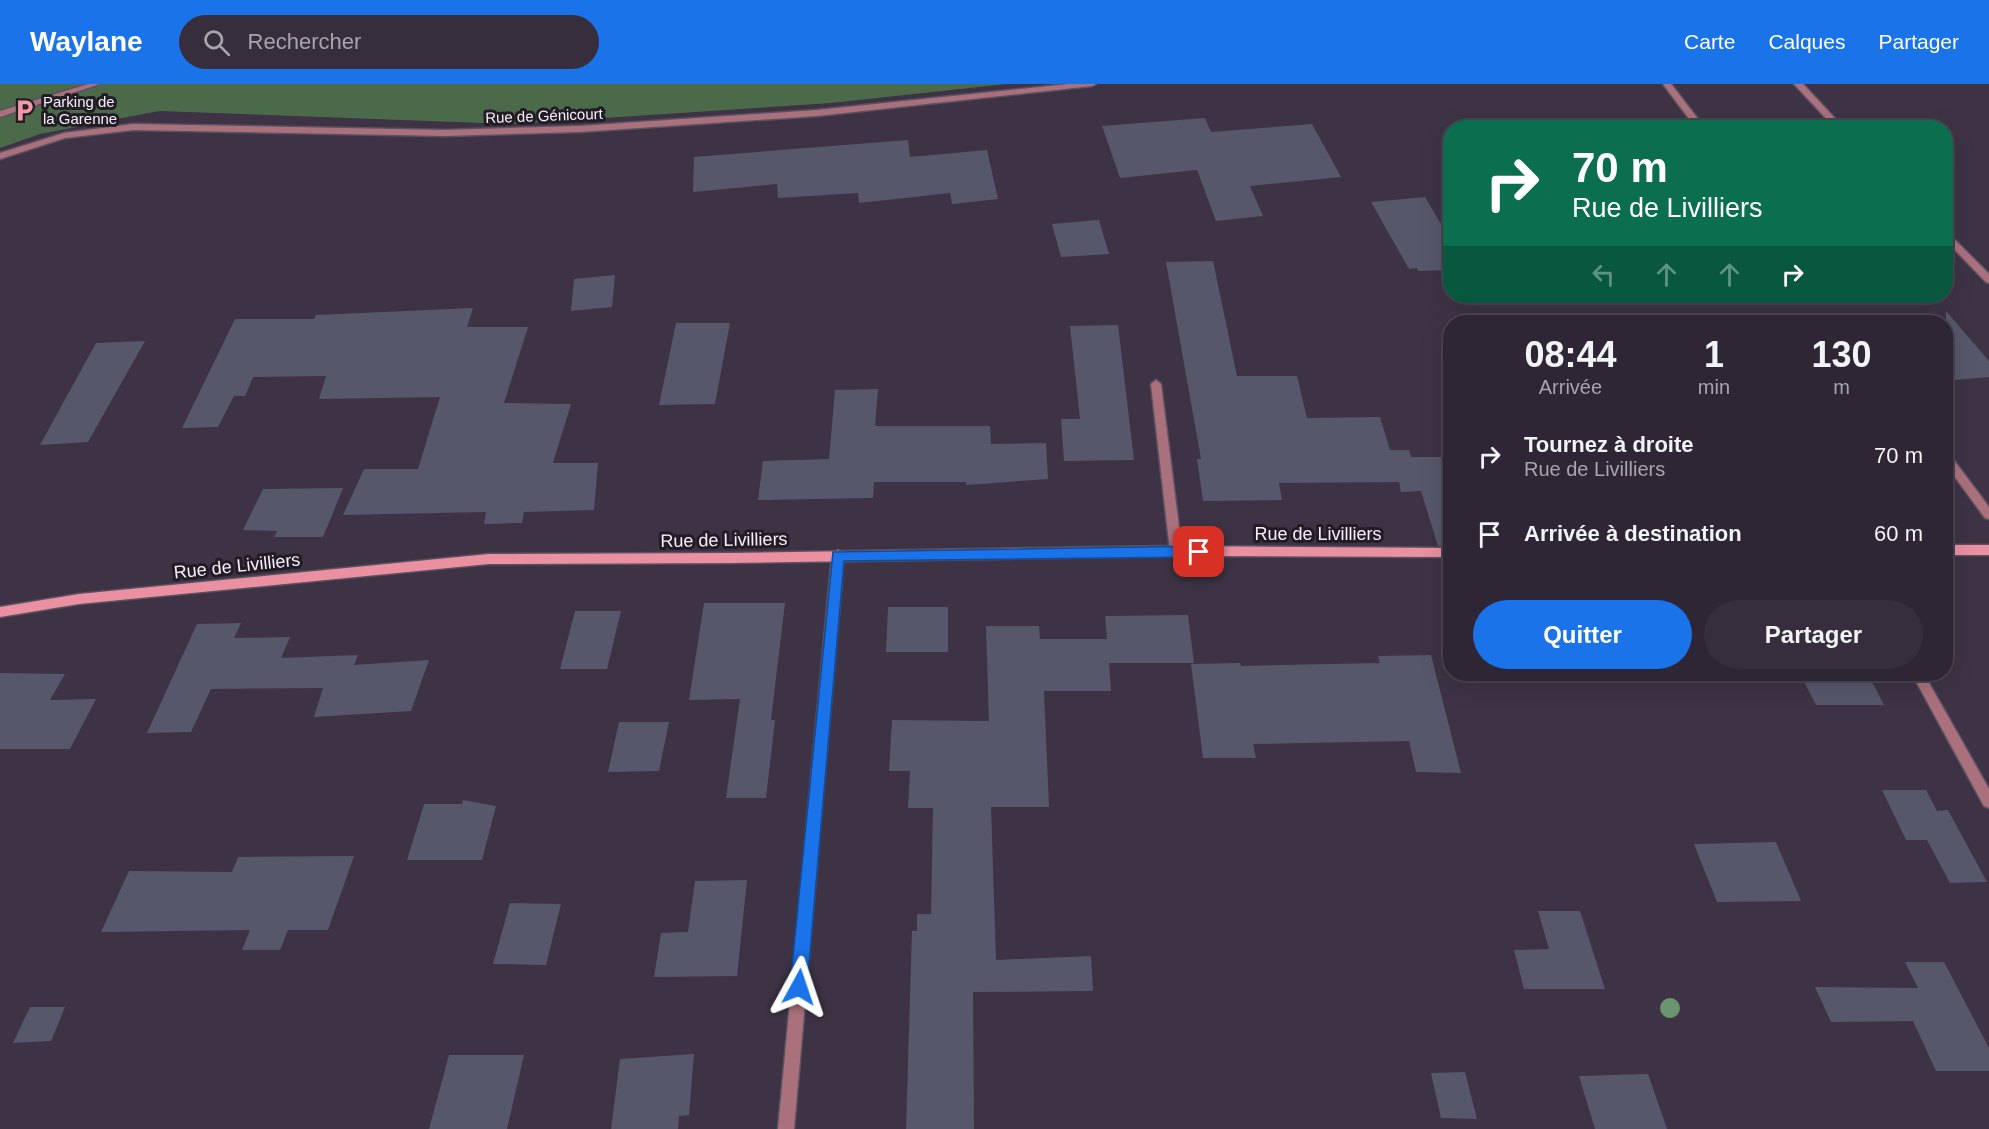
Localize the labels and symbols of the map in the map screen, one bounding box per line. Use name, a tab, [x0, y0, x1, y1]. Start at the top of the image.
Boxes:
place label: Parking de la Garenne	[43, 93, 117, 127]
parking icon: Parking de la Garenne	[12, 98, 38, 124]
street label: Rue de Génicourt	[485, 105, 604, 126]
street label: Rue de Livilliers	[1254, 524, 1382, 544]
pin	[1173, 526, 1224, 577]
street label: Rue de Livilliers	[660, 529, 788, 551]
street label: Rue de Livilliers	[173, 549, 301, 583]
position arrow	[767, 955, 831, 1019]

